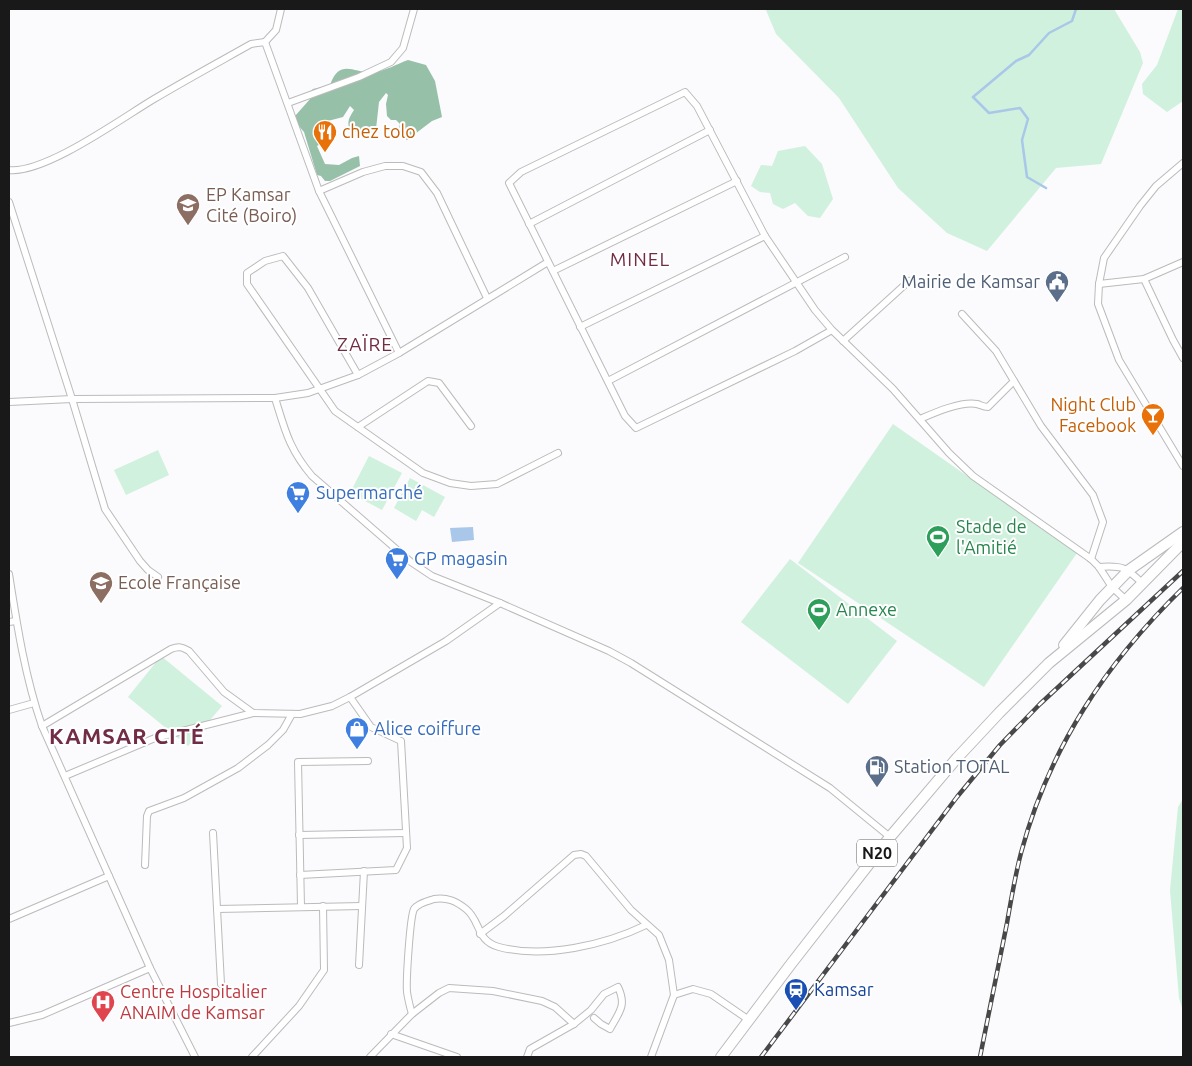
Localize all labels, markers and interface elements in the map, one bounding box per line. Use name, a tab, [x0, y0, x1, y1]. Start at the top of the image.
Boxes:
restaurant icon: chez tolo	[312, 119, 338, 153]
place label: chez tolo	[342, 121, 416, 141]
place label: EP Kamsar Cité (Boiro)	[206, 184, 297, 226]
school or university icon: EP Kamsar Cité (Boiro)	[175, 192, 201, 226]
district label: MINEL	[610, 248, 670, 270]
public building icon: Mairie de Kamsar	[1044, 269, 1070, 303]
place label: Mairie de Kamsar	[901, 271, 1040, 291]
district label: ZAÏRE	[337, 333, 393, 355]
place label: Night Club Facebook	[1050, 394, 1136, 435]
bar icon: Night Club Facebook	[1140, 402, 1166, 436]
supermarket icon: Supermarché	[285, 480, 311, 514]
place label: Supermarché	[316, 482, 423, 502]
place label: Stade de l'Amitié	[956, 516, 1027, 557]
sports icon: Stade de l'Amitié	[925, 524, 951, 558]
supermarket icon: GP magasin	[384, 546, 410, 580]
place label: GP magasin	[414, 548, 508, 568]
school or university icon: Ecole Française	[88, 570, 114, 604]
place label: Ecole Française	[118, 572, 241, 592]
sports icon: Annexe	[806, 597, 832, 631]
place label: Annexe	[836, 599, 897, 619]
shop icon: Alice coiffure	[344, 716, 370, 750]
place label: Alice coiffure	[374, 718, 481, 738]
district label: KAMSAR CITÉ	[49, 723, 205, 748]
fuel station icon: Station TOTAL	[864, 754, 890, 788]
place label: Station TOTAL	[894, 756, 1009, 776]
road number: N20	[857, 840, 897, 866]
station icon: Kamsar	[783, 977, 809, 1011]
place label: Kamsar	[814, 979, 874, 999]
place label: Centre Hospitalier ANAIM de Kamsar	[120, 981, 267, 1022]
hospital icon: Centre Hospitalier ANAIM de Kamsar	[90, 989, 116, 1023]

